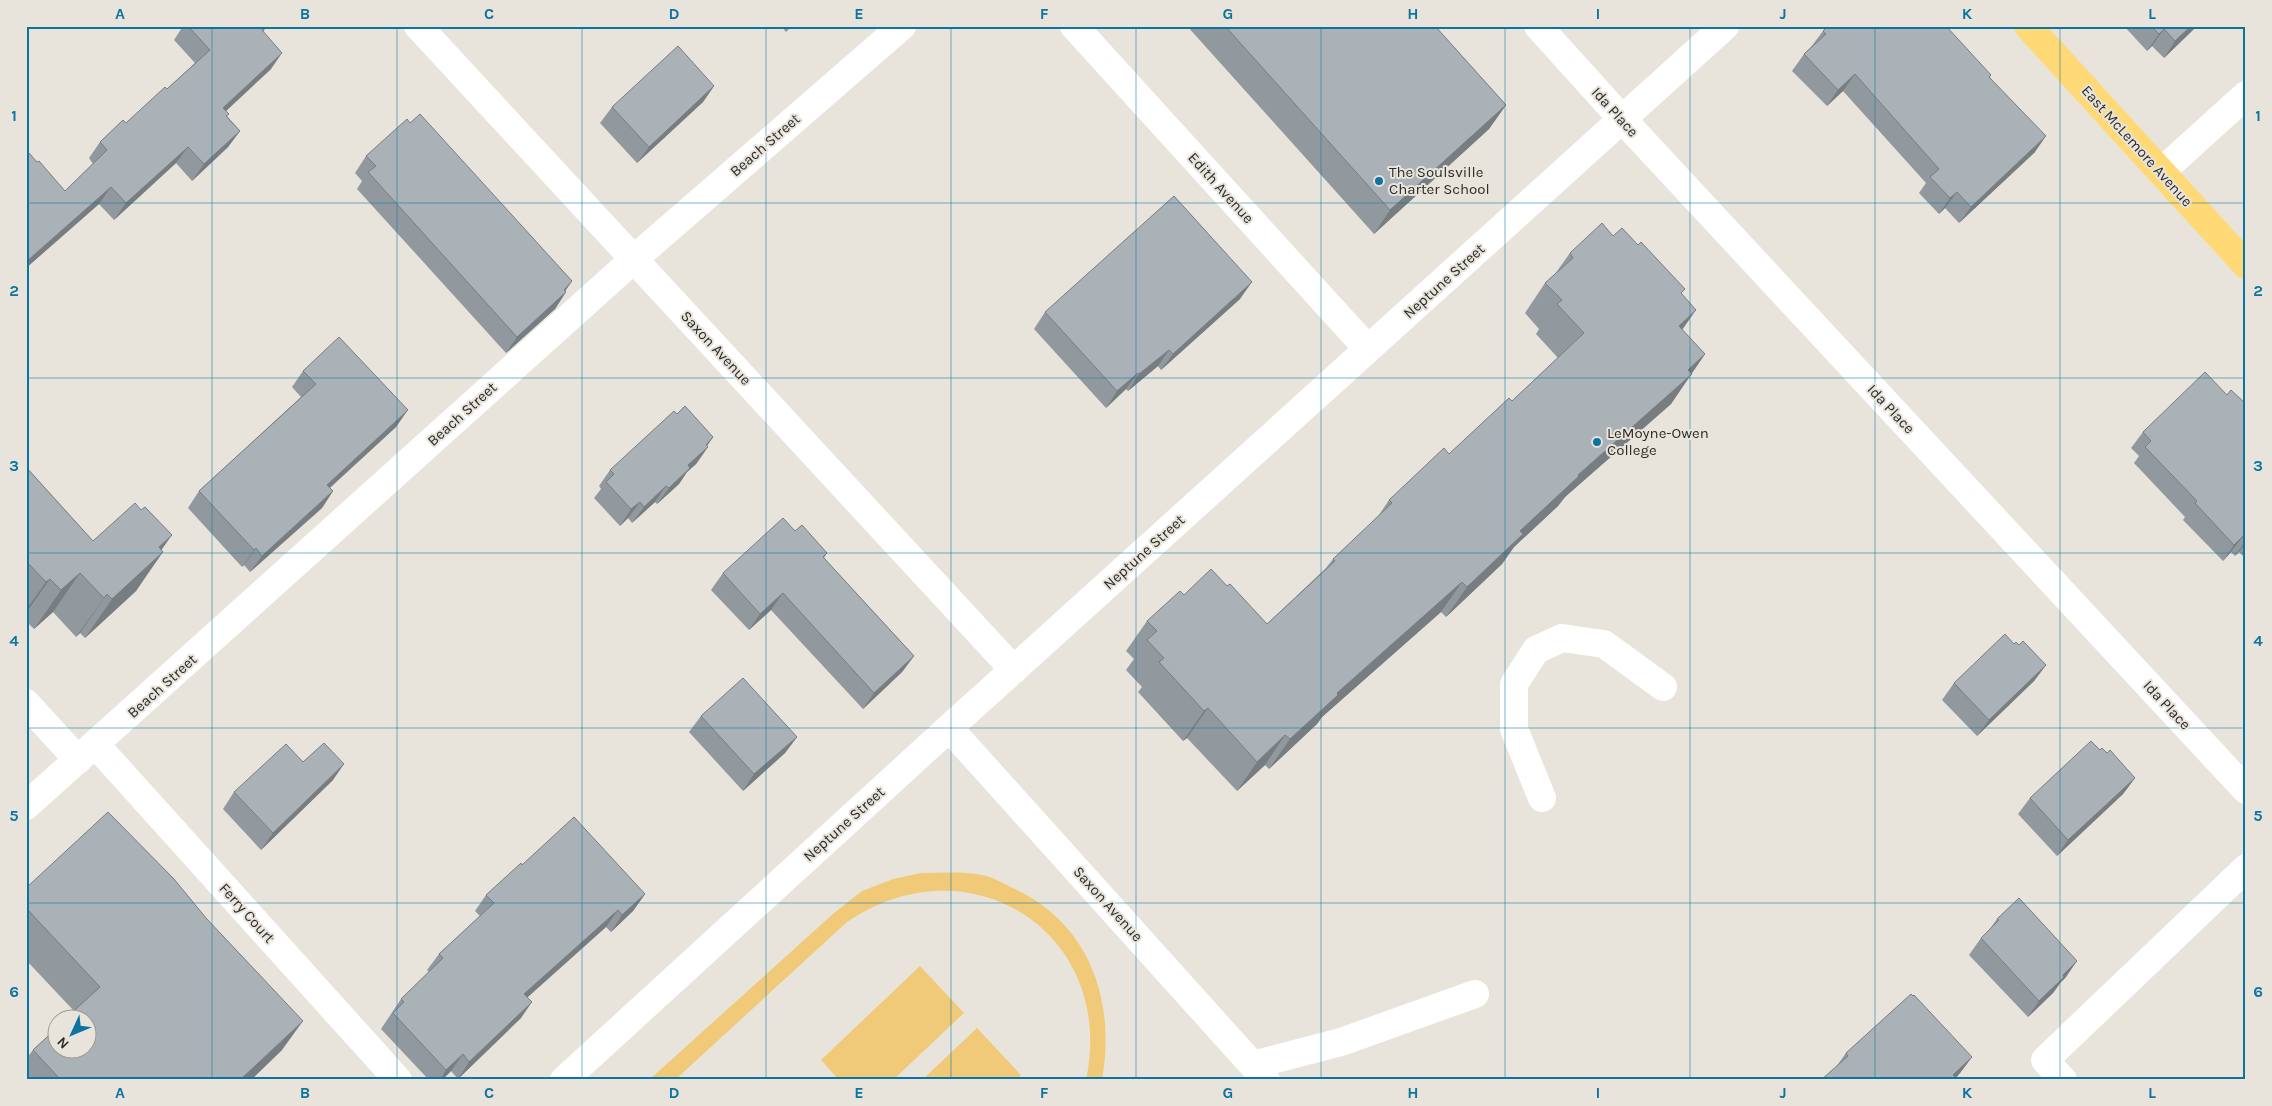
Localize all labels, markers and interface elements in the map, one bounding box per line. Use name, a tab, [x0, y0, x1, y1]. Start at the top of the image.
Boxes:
text: A	[115, 4, 125, 23]
text: B	[300, 4, 310, 23]
text: C	[484, 4, 494, 23]
text: D	[669, 4, 680, 23]
text: E	[854, 4, 864, 23]
text: F	[1040, 4, 1049, 23]
text: G	[1223, 4, 1233, 23]
text: H	[1407, 4, 1419, 23]
text: I	[1596, 4, 1600, 23]
text: J	[1779, 4, 1787, 23]
text: K	[1962, 4, 1973, 23]
text: L	[2148, 4, 2156, 23]
street label: East McLemore Avenue	[2078, 82, 2196, 210]
street label: Ida Place	[1588, 83, 1642, 141]
text: 1	[11, 106, 17, 125]
text: 1	[2255, 106, 2261, 125]
street label: Beach Street	[726, 109, 804, 180]
street label: Edith Avenue	[1184, 149, 1258, 227]
place label: The Soulsville Charter School	[1389, 163, 1490, 198]
marker: The Soulsville Charter School	[1373, 175, 1385, 187]
street label: Neptune Street	[1400, 240, 1489, 322]
text: 2	[9, 281, 19, 300]
text: 2	[2253, 281, 2263, 300]
street label: Saxon Avenue	[677, 307, 755, 389]
street label: Beach Street	[424, 378, 501, 450]
street label: Ida Place	[1864, 381, 1918, 437]
place label: LeMoyne-Owen College	[1607, 424, 1709, 459]
marker: LeMoyne-Owen College	[1591, 436, 1603, 448]
text: 3	[9, 456, 19, 475]
text: 3	[2253, 456, 2263, 475]
street label: Neptune Street	[1100, 511, 1189, 593]
text: 4	[9, 631, 19, 650]
text: 4	[2253, 631, 2263, 650]
street label: Beach Street	[124, 650, 201, 722]
street label: Ida Place	[2140, 677, 2194, 733]
street label: Neptune Street	[800, 783, 889, 865]
text: 5	[9, 806, 19, 825]
text: 5	[2253, 806, 2263, 825]
street label: Saxon Avenue	[1069, 863, 1147, 945]
street label: Ferry Court	[216, 879, 279, 947]
text: 6	[9, 982, 19, 1001]
text: 6	[2253, 982, 2263, 1001]
north arrow	[48, 1008, 98, 1058]
text: N	[53, 1033, 73, 1052]
text: A	[115, 1083, 125, 1102]
text: B	[300, 1083, 310, 1102]
text: C	[484, 1083, 494, 1102]
text: D	[669, 1083, 680, 1102]
text: E	[854, 1083, 864, 1102]
text: F	[1040, 1083, 1049, 1102]
text: G	[1223, 1083, 1233, 1102]
text: H	[1407, 1083, 1419, 1102]
text: I	[1596, 1083, 1600, 1102]
text: J	[1779, 1083, 1787, 1102]
text: K	[1962, 1083, 1973, 1102]
text: L	[2148, 1083, 2156, 1102]

